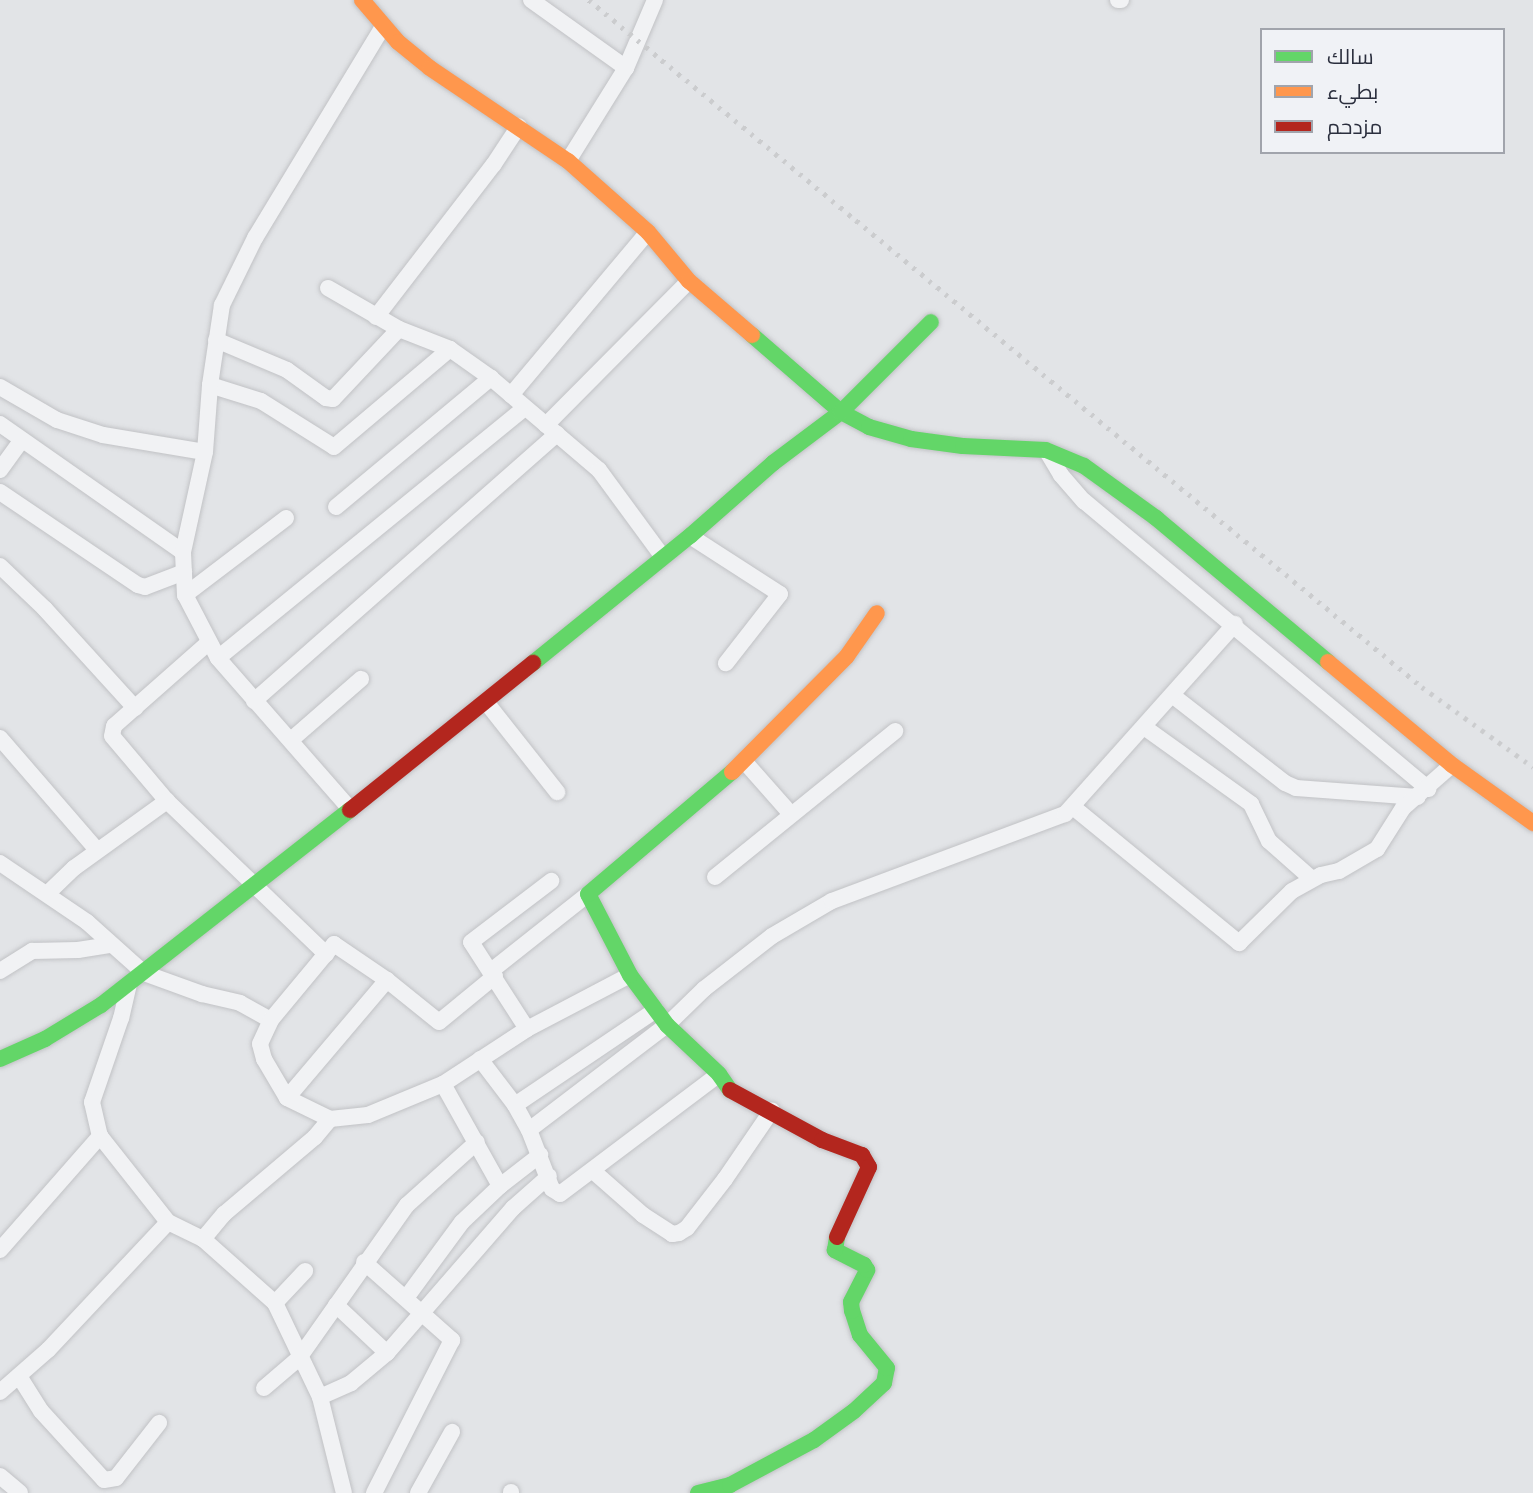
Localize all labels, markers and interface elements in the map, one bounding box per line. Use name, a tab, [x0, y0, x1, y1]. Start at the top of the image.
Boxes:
legend	[1260, 28, 1505, 154]
text: سالك	[1327, 44, 1374, 70]
text: بطيء	[1327, 79, 1378, 105]
text: مزدحم	[1327, 114, 1382, 140]

